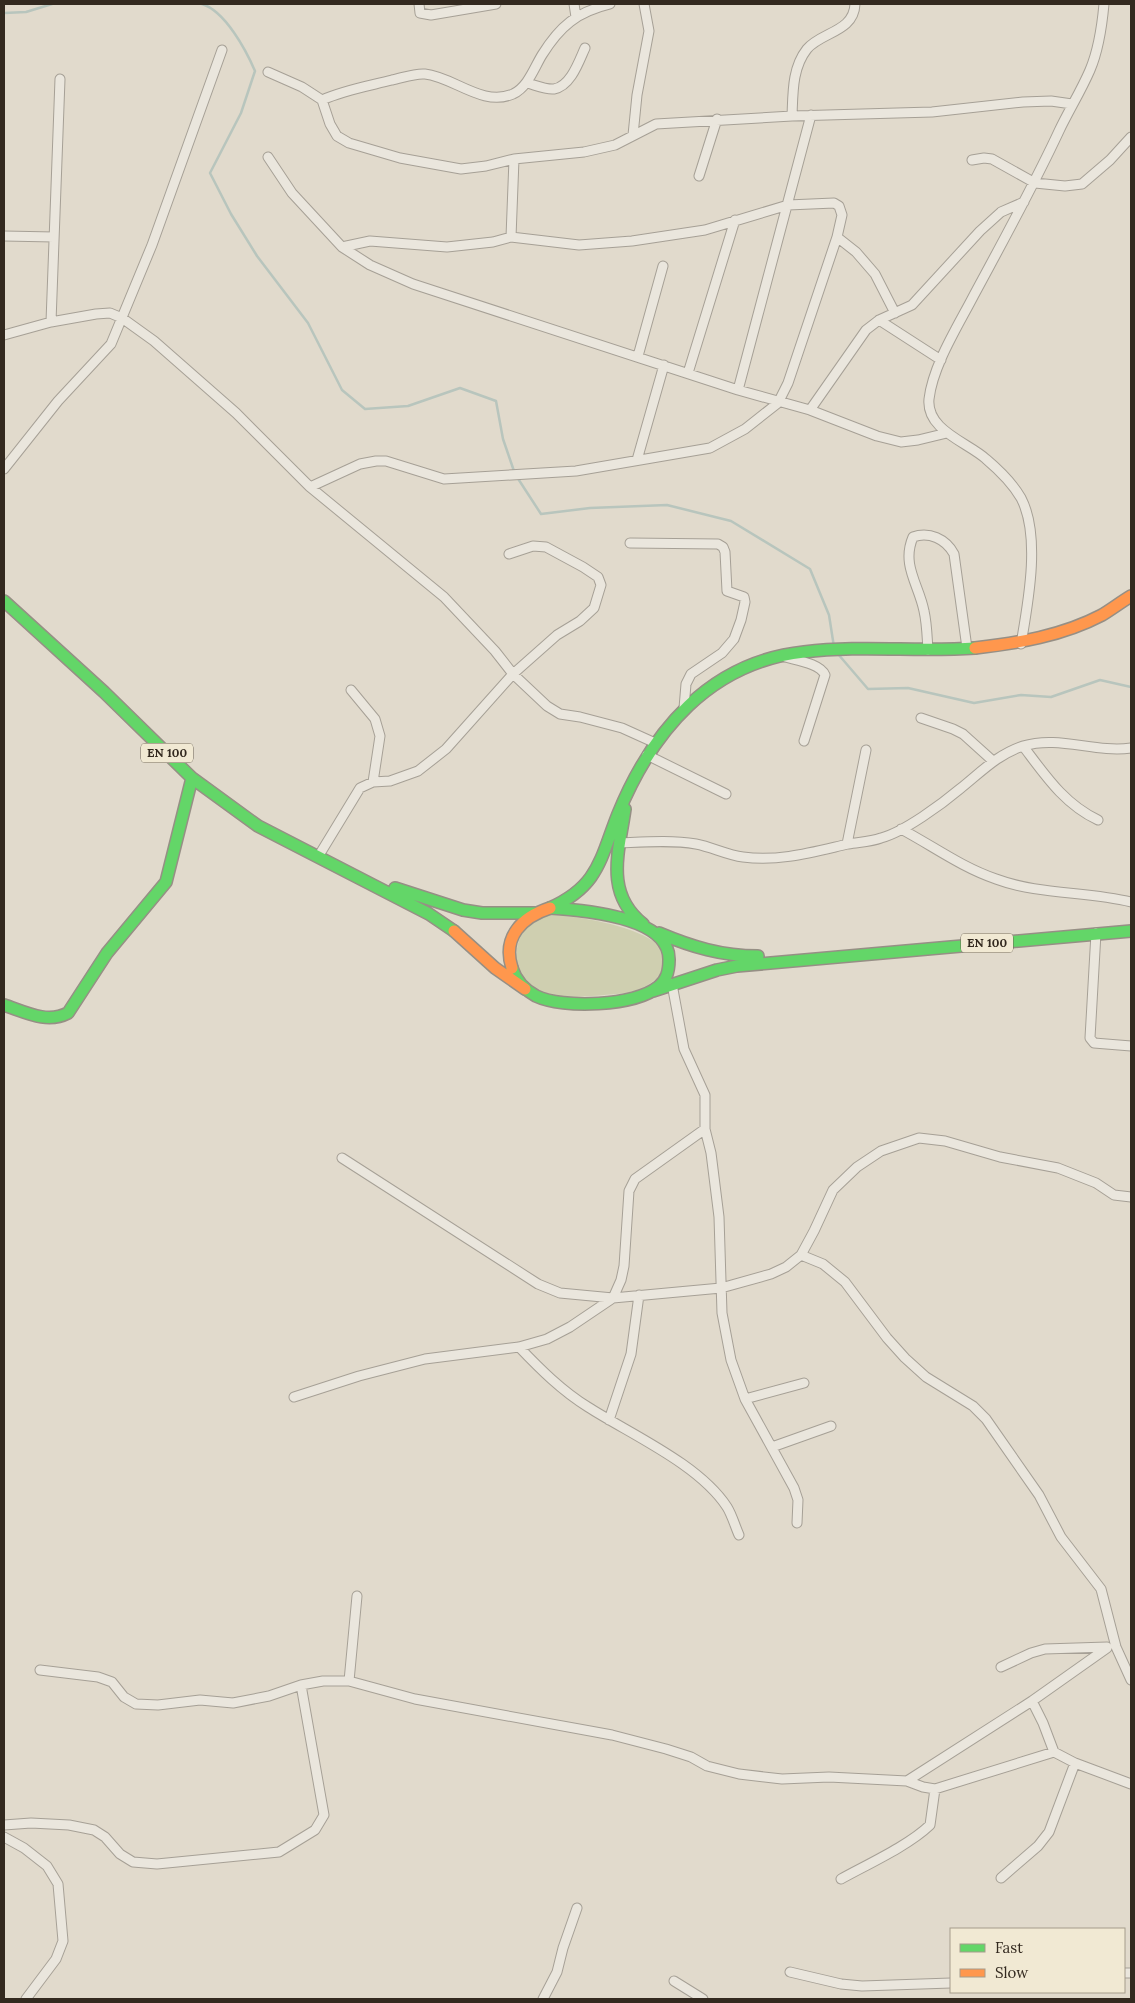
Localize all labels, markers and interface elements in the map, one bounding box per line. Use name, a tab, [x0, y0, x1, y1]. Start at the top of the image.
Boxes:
road number: EN 100	[141, 744, 193, 762]
road number: EN 100	[961, 934, 1013, 952]
legend	[950, 1928, 1125, 1993]
text: Fast	[995, 1938, 1023, 1957]
text: Slow	[995, 1963, 1028, 1982]

